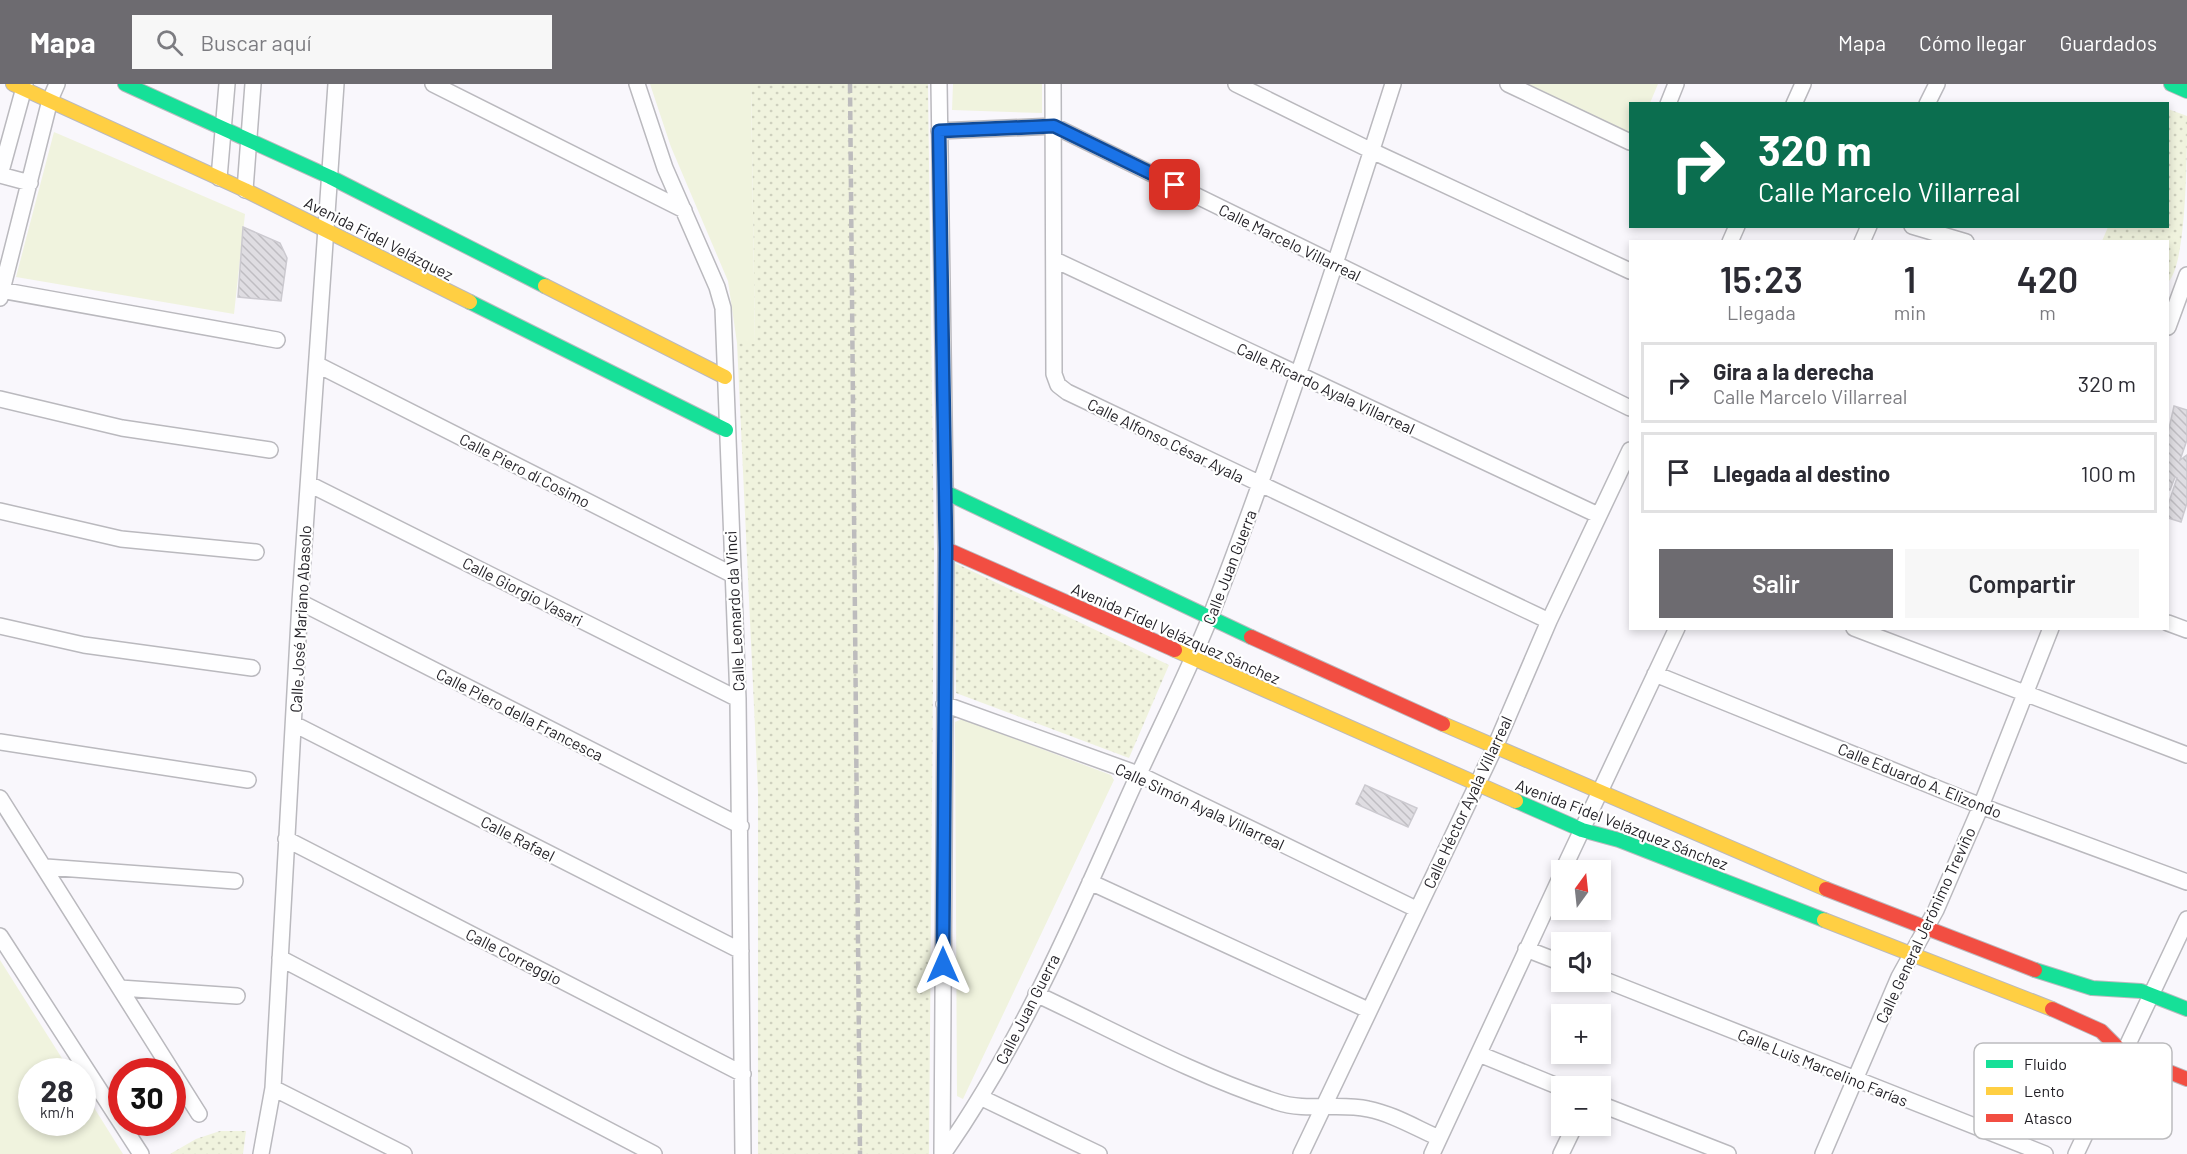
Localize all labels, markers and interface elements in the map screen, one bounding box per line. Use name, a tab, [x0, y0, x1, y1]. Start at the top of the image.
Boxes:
search box	[132, 15, 552, 69]
text: Mapa	[30, 25, 96, 59]
icon: search	[153, 26, 186, 59]
text: Buscar aquí	[201, 29, 311, 55]
text: Mapa	[1838, 30, 1886, 55]
text: Cómo llegar	[1919, 30, 2026, 55]
text: Guardados	[2059, 30, 2157, 55]
text: 320 m	[1758, 124, 1872, 174]
icon: right	[1659, 126, 1737, 204]
pin	[1149, 159, 1200, 210]
icon: arrive	[1158, 168, 1191, 201]
text: Calle Marcelo Villarreal	[1758, 175, 2020, 207]
street label: Avenida Fidel Velázquez	[301, 192, 457, 284]
street label: Calle Marcelo Villarreal	[1216, 199, 1364, 285]
text: 15:23	[1720, 257, 1803, 300]
text: 1	[1904, 257, 1916, 300]
text: 420	[2017, 257, 2078, 300]
text: Llegada	[1727, 300, 1796, 324]
text: min	[1894, 300, 1926, 324]
text: m	[2039, 300, 2056, 324]
street label: Calle Ricardo Ayala Villarreal	[1234, 338, 1418, 438]
text: Gira a la derecha	[1713, 358, 1874, 384]
icon: right	[1662, 366, 1695, 399]
text: 320 m	[2078, 370, 2136, 396]
text: Calle Marcelo Villarreal	[1713, 384, 1907, 408]
street label: Calle Alfonso César Ayala	[1085, 394, 1247, 486]
street label: Calle Piero dí Cosimo	[457, 429, 593, 511]
icon: arrive	[1662, 456, 1695, 489]
text: Llegada al destino	[1713, 460, 1890, 486]
text: 100 m	[2081, 460, 2136, 486]
street label: Calle Juan Guerra	[1198, 507, 1260, 627]
street label: Calle José Mariano Abasolo	[286, 525, 314, 713]
street label: Calle Leonardo da Vinci	[720, 530, 748, 692]
button: Salir	[1659, 549, 1893, 618]
button: Compartir	[1905, 549, 2139, 618]
street label: Calle Giorgio Vasari	[460, 553, 586, 629]
street label: Avenida Fidel Velázquez Sánchez	[1069, 578, 1283, 688]
street label: Calle Piero della Francesca	[433, 664, 607, 764]
street label: Calle Héctor Ayala Villarreal	[1419, 713, 1515, 891]
street label: Calle Eduardo A. Elizondo	[1835, 738, 2005, 822]
street label: Calle Simón Ayala Villarreal	[1112, 758, 1288, 854]
street label: Avenida Fidel Velázquez Sánchez	[1513, 775, 1731, 873]
street label: Calle Rafael	[478, 811, 558, 865]
street label: Calle General Jerónimo Treviño	[1871, 824, 1979, 1026]
north arrow	[1551, 860, 1611, 920]
map controls	[1551, 860, 1611, 1136]
street label: Calle Correggio	[463, 924, 565, 988]
button: sound	[1551, 932, 1611, 992]
position arrow	[911, 933, 975, 997]
street label: Calle Juan Guerra	[991, 951, 1063, 1067]
button: +	[1551, 1004, 1611, 1064]
street label: Calle Luis Marcelino Farías	[1735, 1024, 1911, 1110]
legend	[1974, 1043, 2172, 1139]
text: Fluido	[2024, 1054, 2067, 1073]
speed limit sign: 30	[108, 1058, 186, 1136]
text: 28	[40, 1072, 74, 1108]
button: −	[1551, 1076, 1611, 1136]
text: Lento	[2024, 1081, 2065, 1100]
text: km/h	[40, 1103, 74, 1121]
text: Atasco	[2024, 1108, 2072, 1127]

